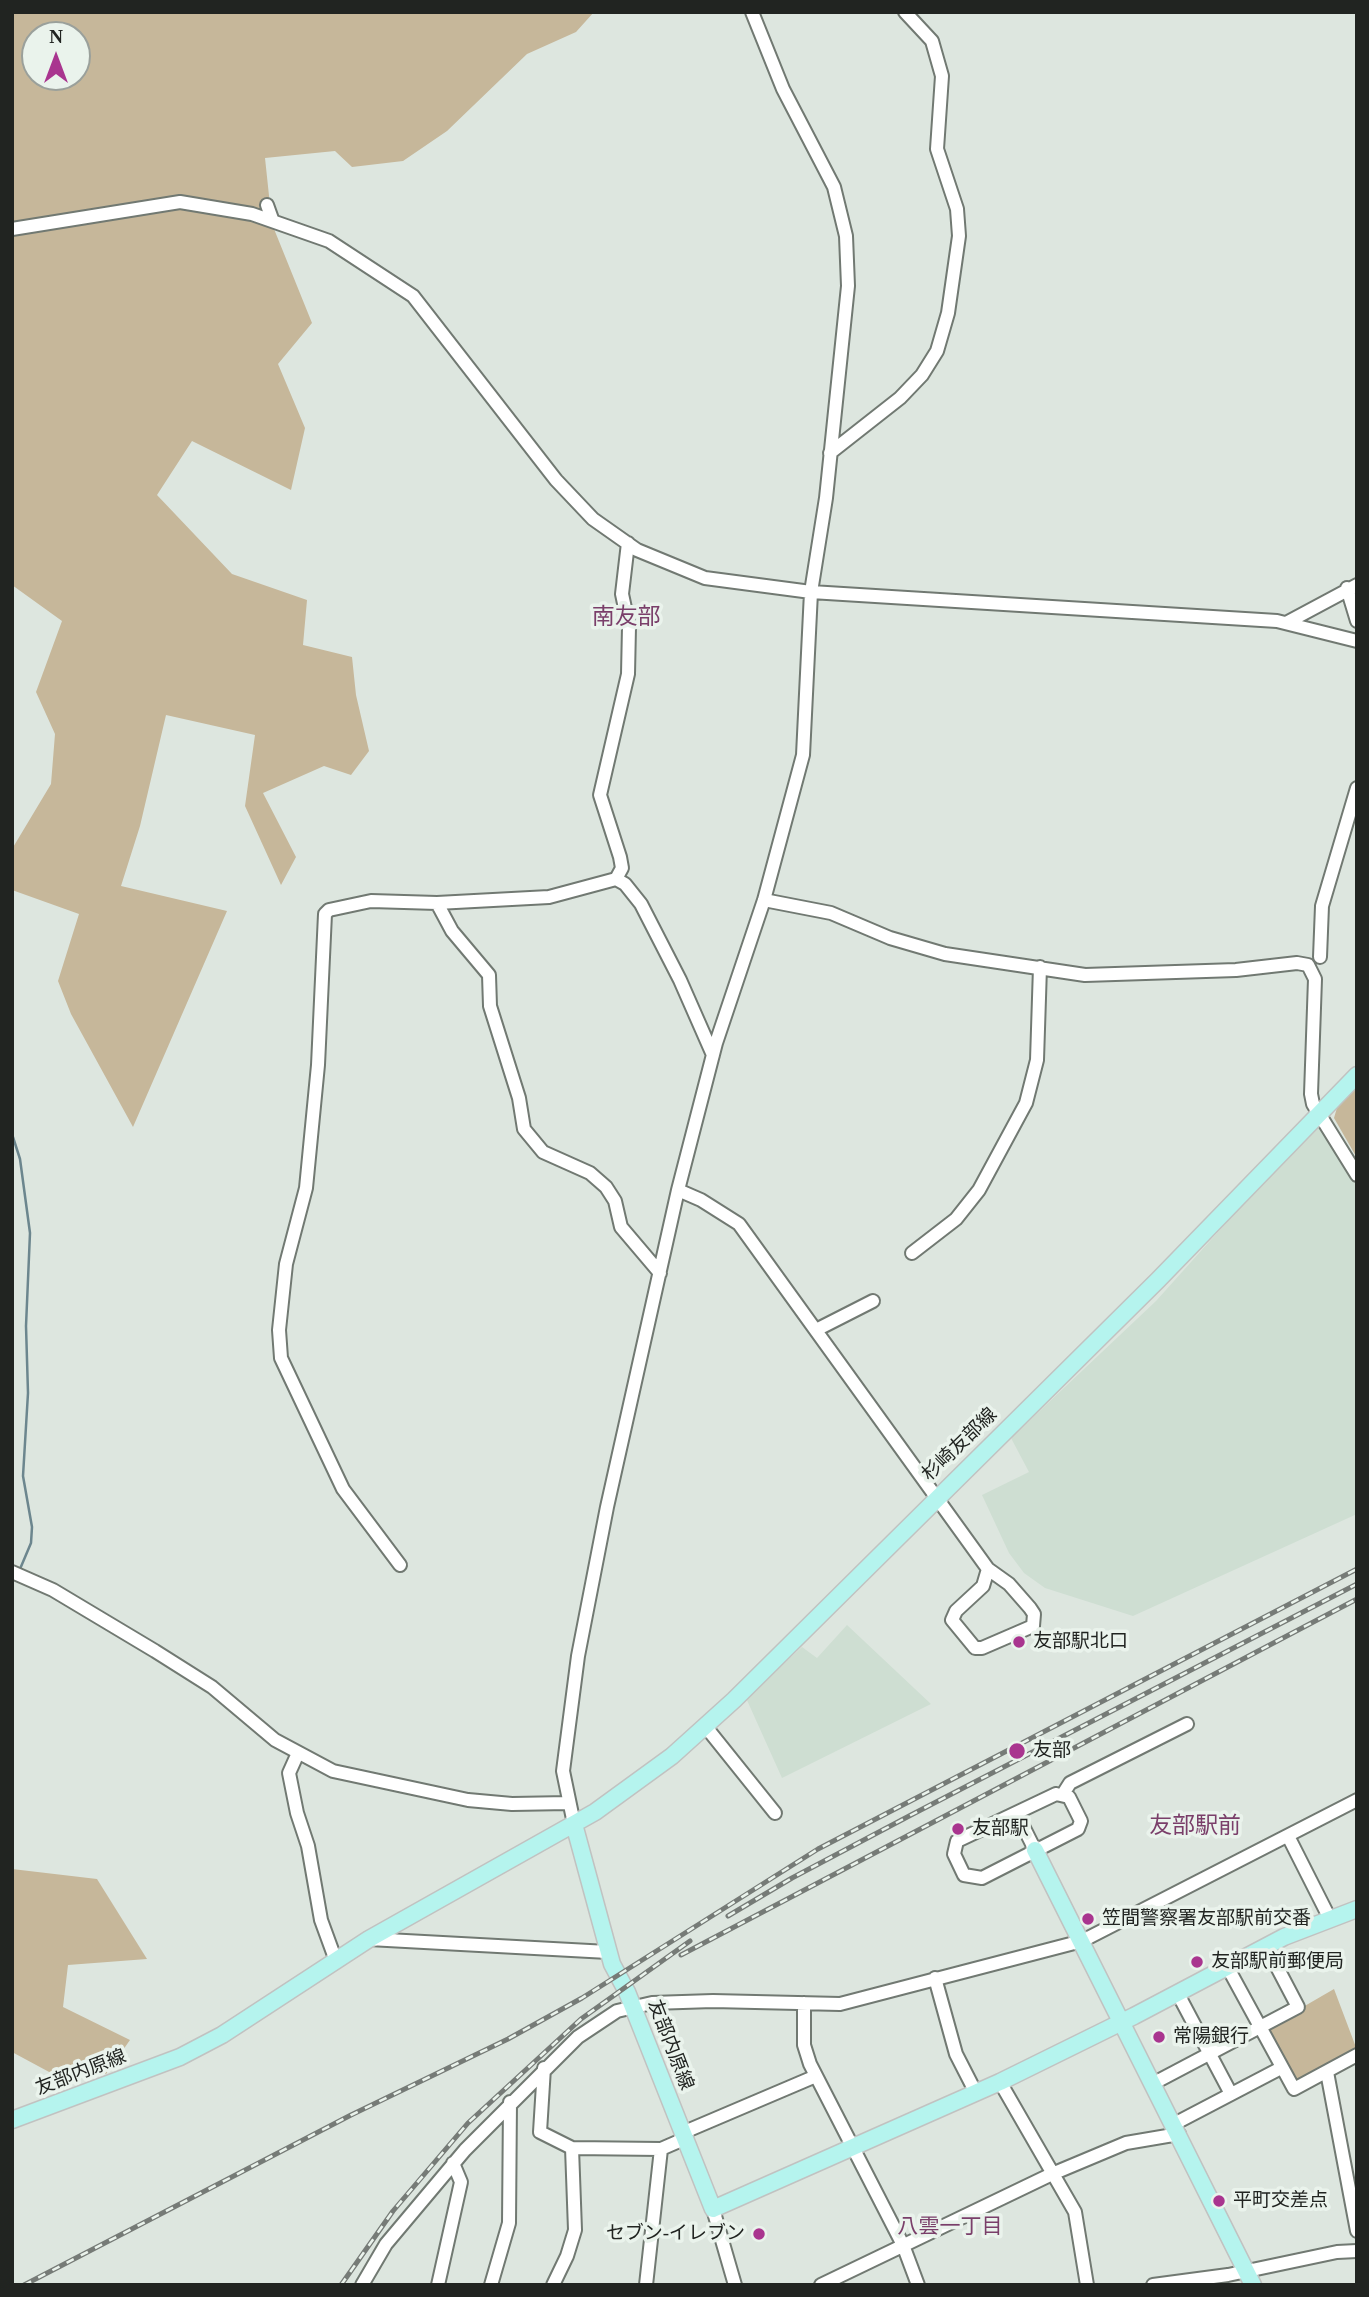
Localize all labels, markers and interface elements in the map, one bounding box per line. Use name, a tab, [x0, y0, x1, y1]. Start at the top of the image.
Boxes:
north arrow	[21, 21, 91, 91]
text: N	[49, 26, 63, 47]
district label: 南友部	[592, 604, 660, 632]
street label: 杉崎友部線	[918, 1404, 1002, 1486]
place label: 友部駅北口	[1033, 1631, 1128, 1653]
marker: 友部駅北口	[1011, 1634, 1027, 1650]
place label: 友部	[1033, 1740, 1071, 1762]
marker: 友部	[1007, 1741, 1027, 1761]
district label: 友部駅前	[1149, 1813, 1241, 1841]
place label: 友部駅	[972, 1818, 1029, 1840]
marker: 友部駅	[950, 1821, 966, 1837]
place label: 笠間警察署友部駅前交番	[1102, 1908, 1311, 1930]
marker: 笠間警察署友部駅前交番	[1080, 1911, 1096, 1927]
place label: 友部駅前郵便局	[1211, 1951, 1344, 1973]
marker: 友部駅前郵便局	[1189, 1954, 1205, 1970]
street label: 友部内原線	[642, 1997, 698, 2093]
place label: 常陽銀行	[1173, 2026, 1249, 2048]
marker: 常陽銀行	[1151, 2029, 1167, 2045]
street label: 友部内原線	[33, 2045, 129, 2101]
place label: 平町交差点	[1233, 2190, 1328, 2212]
marker: 平町交差点	[1211, 2193, 1227, 2209]
district label: 八雲一丁目	[898, 2214, 1002, 2240]
place label: セブン-イレブン	[606, 2223, 745, 2245]
marker: セブン-イレブン	[751, 2226, 767, 2242]

